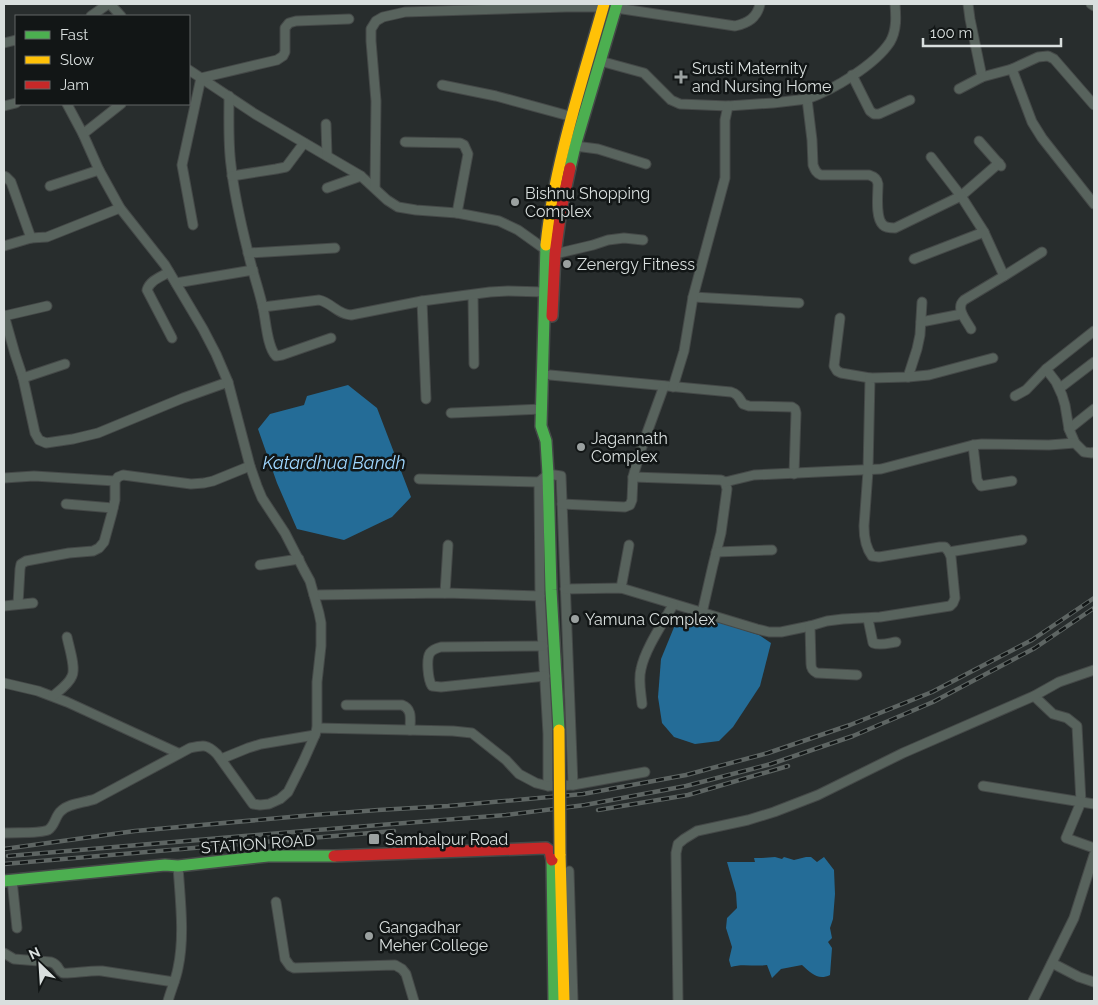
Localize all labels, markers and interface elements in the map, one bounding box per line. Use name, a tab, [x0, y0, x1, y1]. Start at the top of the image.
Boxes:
legend	[15, 15, 190, 105]
scale bar	[923, 15, 1060, 47]
text: 100 m	[930, 24, 972, 42]
text: Fast	[60, 26, 88, 44]
text: Slow	[60, 51, 94, 69]
place label: Srusti Maternity and Nursing Home	[692, 59, 831, 96]
marker: Srusti Maternity and Nursing Home	[674, 70, 688, 84]
text: Jam	[60, 76, 89, 94]
place label: Bishnu Shopping Complex	[525, 184, 650, 221]
marker: Bishnu Shopping Complex	[509, 196, 521, 208]
place label: Zenergy Fitness	[577, 255, 695, 274]
marker: Zenergy Fitness	[561, 258, 573, 270]
place label: Jagannath Complex	[591, 429, 668, 466]
marker: Jagannath Complex	[575, 441, 587, 453]
water label: Katardhua Bandh	[262, 452, 406, 473]
place label: Yamuna Complex	[585, 610, 716, 629]
marker: Yamuna Complex	[569, 613, 581, 625]
place label: Sambalpur Road	[385, 830, 508, 849]
street label: STATION ROAD	[200, 831, 316, 857]
marker: Sambalpur Road	[367, 832, 381, 846]
place label: Gangadhar Meher College	[379, 918, 488, 955]
marker: Gangadhar Meher College	[363, 930, 375, 942]
north arrow	[15, 940, 65, 990]
text: N	[26, 944, 43, 963]

